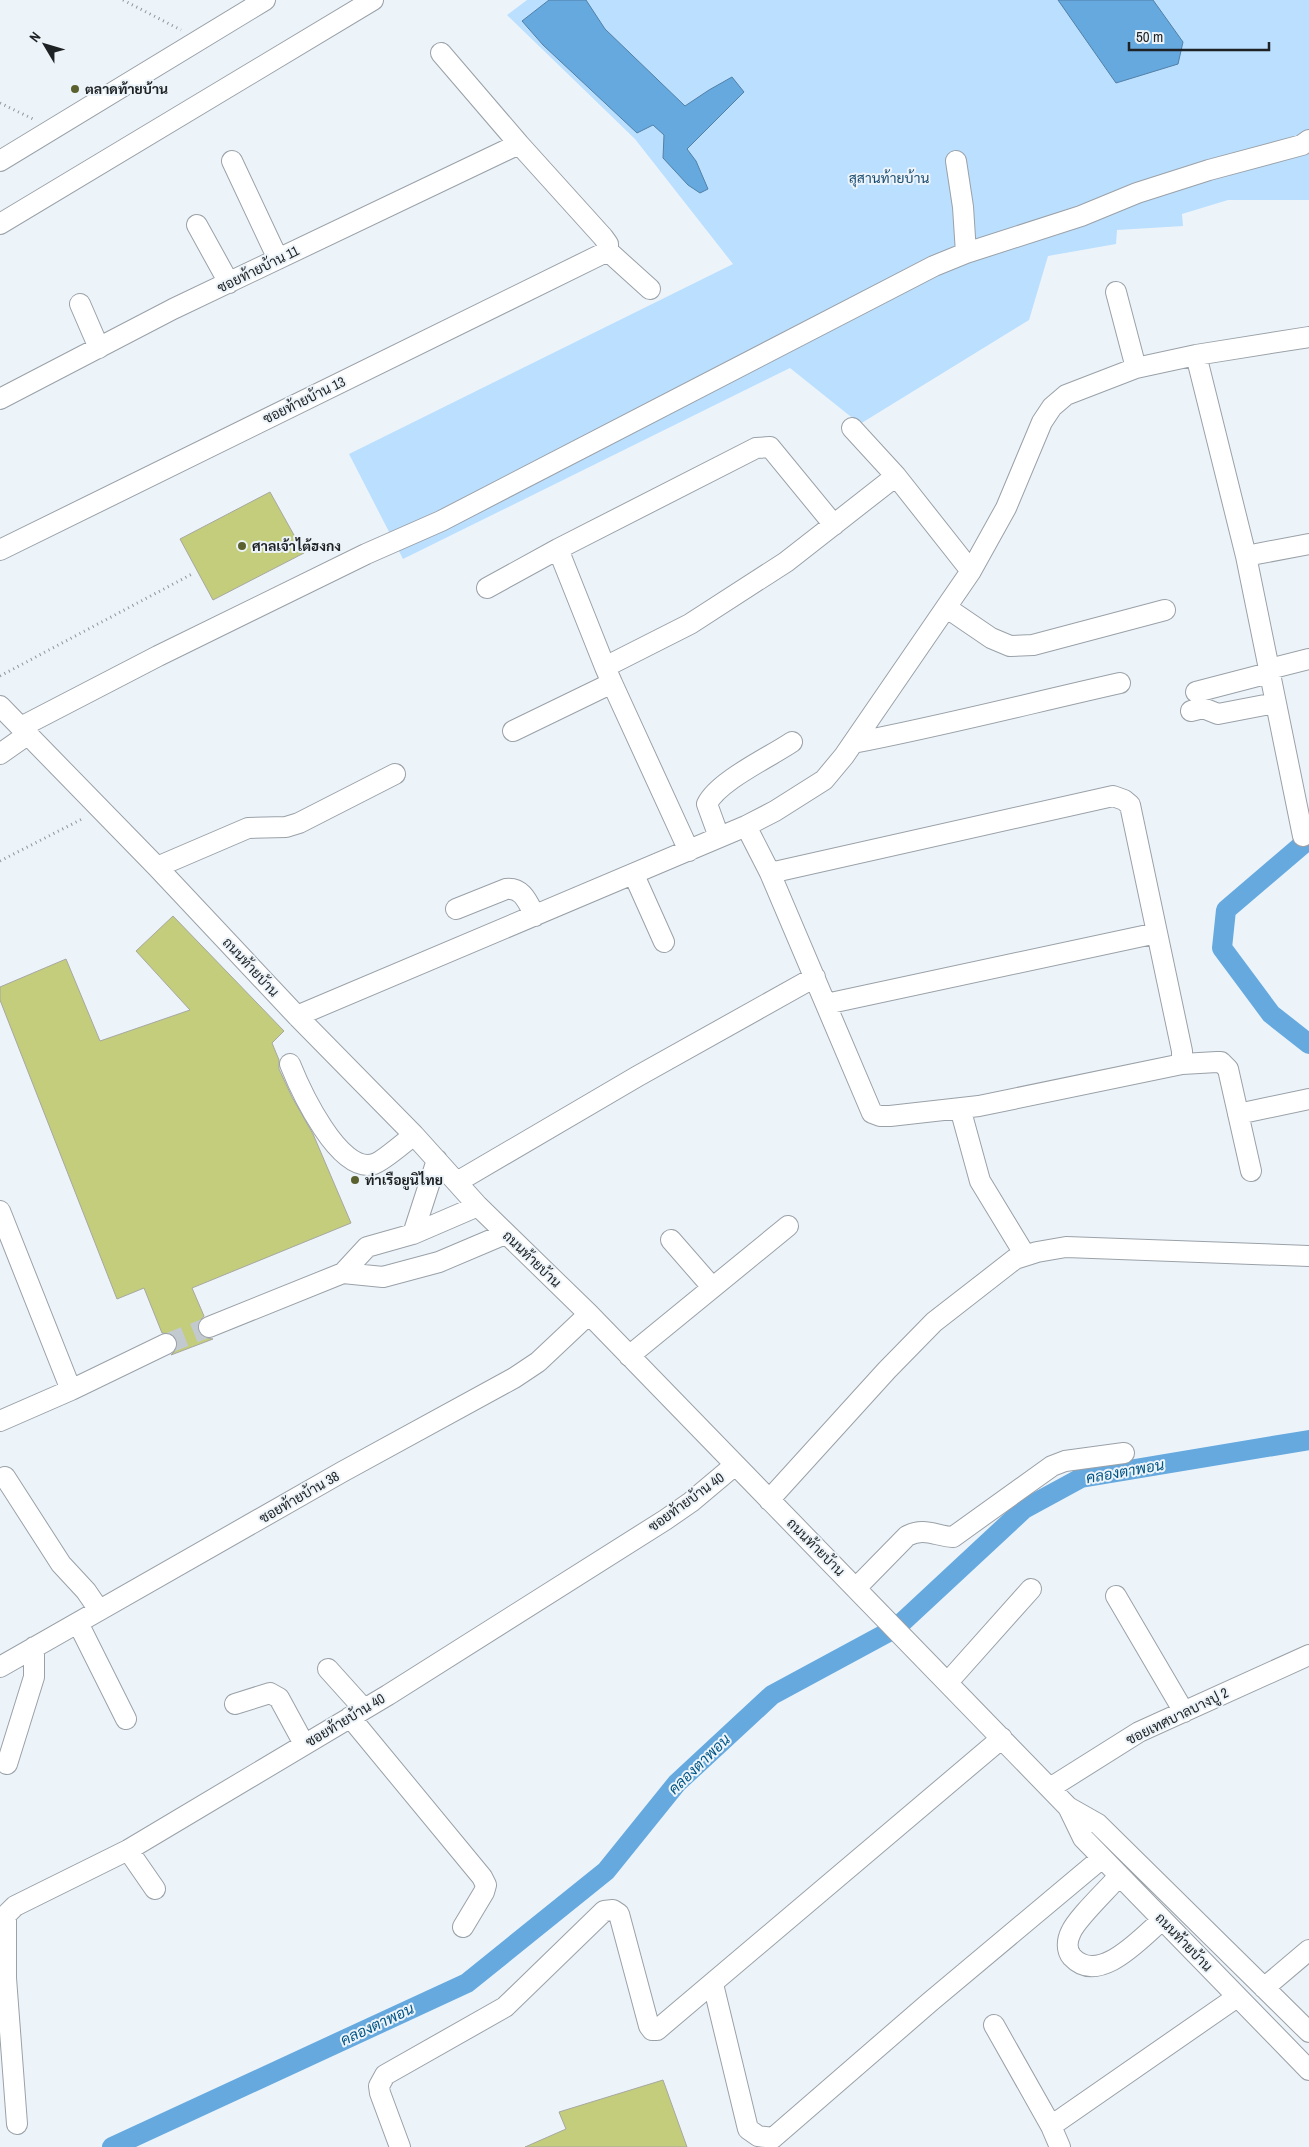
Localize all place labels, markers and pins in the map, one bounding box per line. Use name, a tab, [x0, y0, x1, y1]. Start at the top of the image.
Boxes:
place label: ตลาดท้ายบ้าน	[85, 80, 168, 98]
marker: ตลาดท้ายบ้าน	[69, 83, 81, 95]
place label: ศาลเจ้าไต้ฮงกง	[252, 537, 341, 555]
marker: ศาลเจ้าไต้ฮงกง	[236, 540, 248, 552]
place label: ท่าเรือยูนิไทย	[365, 1171, 443, 1191]
marker: ท่าเรือยูนิไทย	[349, 1174, 361, 1186]

